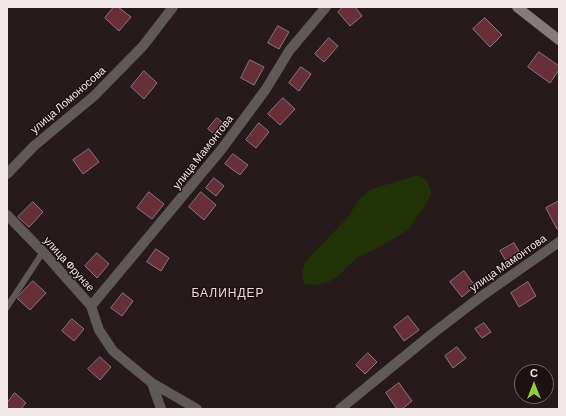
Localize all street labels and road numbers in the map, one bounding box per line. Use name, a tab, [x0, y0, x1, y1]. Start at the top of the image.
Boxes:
street label: улица Ломоносова	[28, 64, 108, 136]
street label: улица Мамонтова	[170, 112, 236, 192]
street label: улица Мамонтова	[467, 232, 549, 294]
street label: улица Фрунзе	[41, 234, 97, 294]

